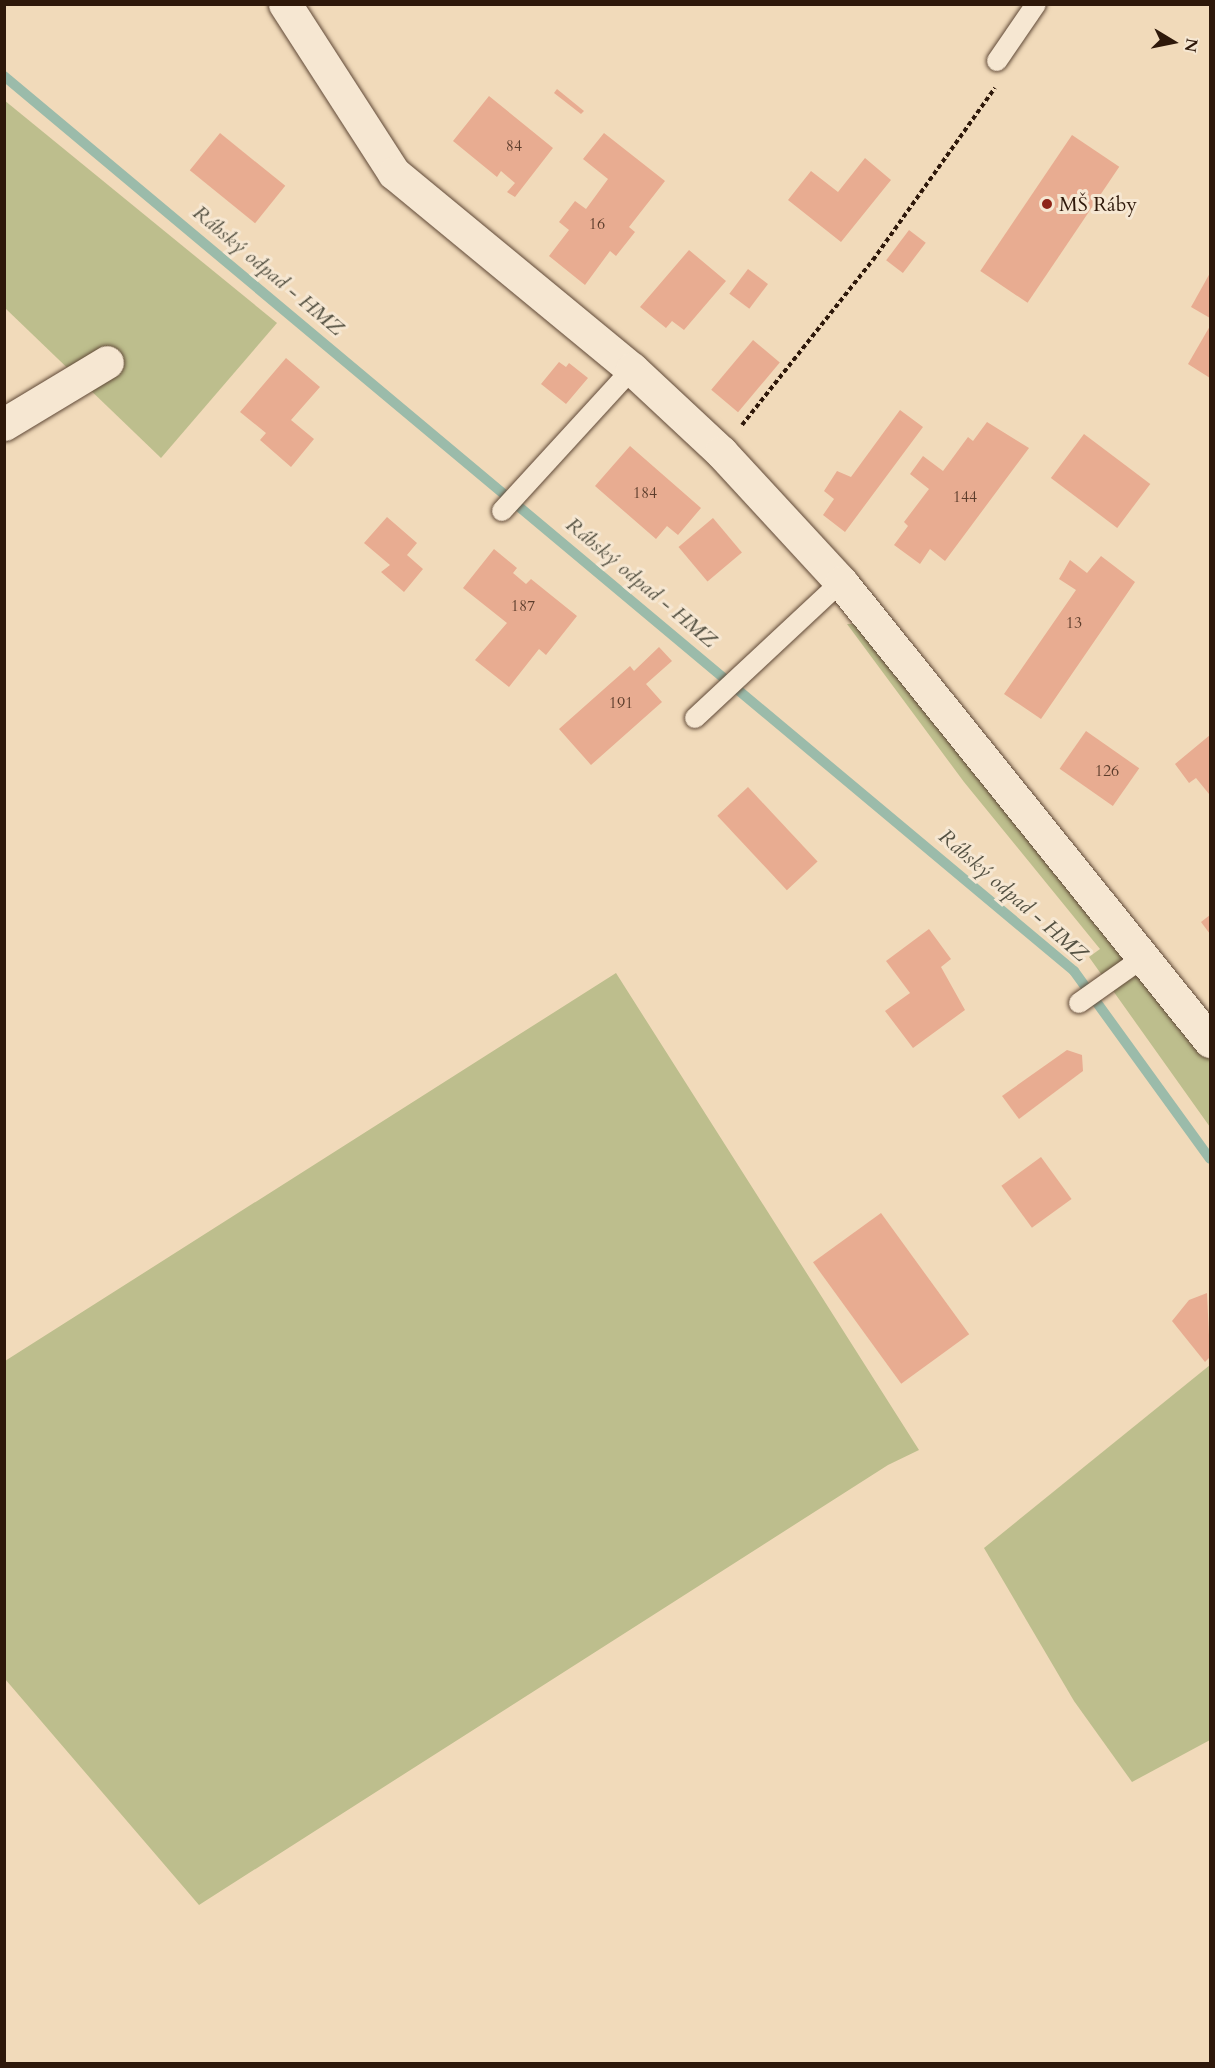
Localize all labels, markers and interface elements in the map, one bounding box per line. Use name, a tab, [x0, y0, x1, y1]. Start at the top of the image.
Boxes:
north arrow	[1143, 12, 1203, 72]
text: N	[1179, 36, 1203, 54]
house number: 84	[506, 136, 522, 156]
place label: MŠ Ráby	[1059, 192, 1137, 216]
marker: MŠ Ráby	[1040, 197, 1054, 211]
water label: Rábský odpad - HMZ	[187, 200, 349, 342]
house number: 16	[589, 214, 605, 234]
house number: 184	[633, 483, 657, 503]
house number: 144	[953, 487, 977, 507]
water label: Rábský odpad - HMZ	[560, 512, 722, 654]
house number: 187	[511, 596, 535, 616]
house number: 13	[1066, 613, 1082, 633]
house number: 191	[609, 693, 633, 713]
house number: 126	[1095, 761, 1119, 781]
water label: Rábský odpad - HMZ	[933, 824, 1093, 968]

